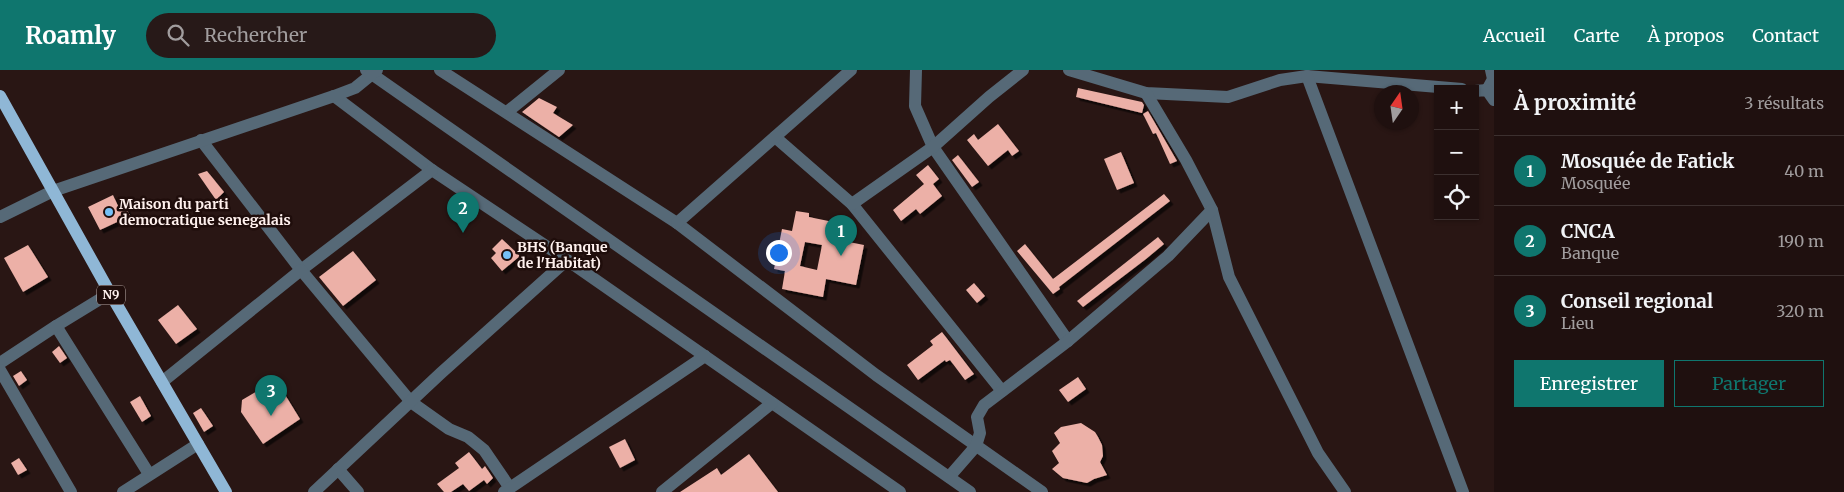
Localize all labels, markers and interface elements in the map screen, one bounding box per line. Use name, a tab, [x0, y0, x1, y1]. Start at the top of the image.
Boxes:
search box	[146, 13, 496, 58]
text: Roamly	[25, 20, 116, 51]
icon: search	[164, 21, 192, 49]
text: Rechercher	[204, 23, 307, 47]
text: Accueil	[1483, 24, 1546, 47]
text: Carte	[1574, 24, 1619, 47]
text: À propos	[1647, 24, 1724, 47]
text: Contact	[1752, 24, 1819, 47]
north arrow	[1374, 85, 1419, 130]
map controls	[1434, 85, 1479, 220]
button: +	[1434, 85, 1479, 130]
text: À proximité	[1514, 89, 1636, 116]
text: 3 résultats	[1744, 93, 1824, 113]
button: −	[1434, 130, 1479, 175]
text: Mosquée de Fatick	[1561, 149, 1734, 173]
text: 1	[1526, 161, 1534, 181]
text: 40 m	[1784, 161, 1824, 181]
text: Mosquée	[1561, 173, 1630, 193]
button: locate	[1434, 175, 1479, 220]
pin: 2	[447, 192, 479, 233]
place label: Maison du parti democratique senegalais	[119, 195, 291, 229]
marker: Maison du parti democratique senegalais	[103, 206, 115, 218]
pin: 1	[825, 215, 857, 256]
text: CNCA	[1561, 219, 1615, 243]
text: 2	[1525, 231, 1535, 251]
text: 190 m	[1778, 231, 1824, 251]
place label: BHS (Banque de l'Habitat)	[517, 238, 608, 272]
your location	[766, 240, 792, 266]
text: Banque	[1561, 243, 1619, 263]
marker: BHS (Banque de l'Habitat)	[501, 249, 513, 261]
road number: N9	[97, 286, 125, 304]
text: Conseil regional	[1561, 289, 1713, 313]
text: 3	[1525, 301, 1535, 321]
text: 320 m	[1776, 301, 1824, 321]
text: Lieu	[1561, 313, 1594, 333]
button: Enregistrer	[1514, 360, 1664, 407]
button: Partager	[1674, 360, 1824, 407]
pin: 3	[255, 375, 287, 416]

